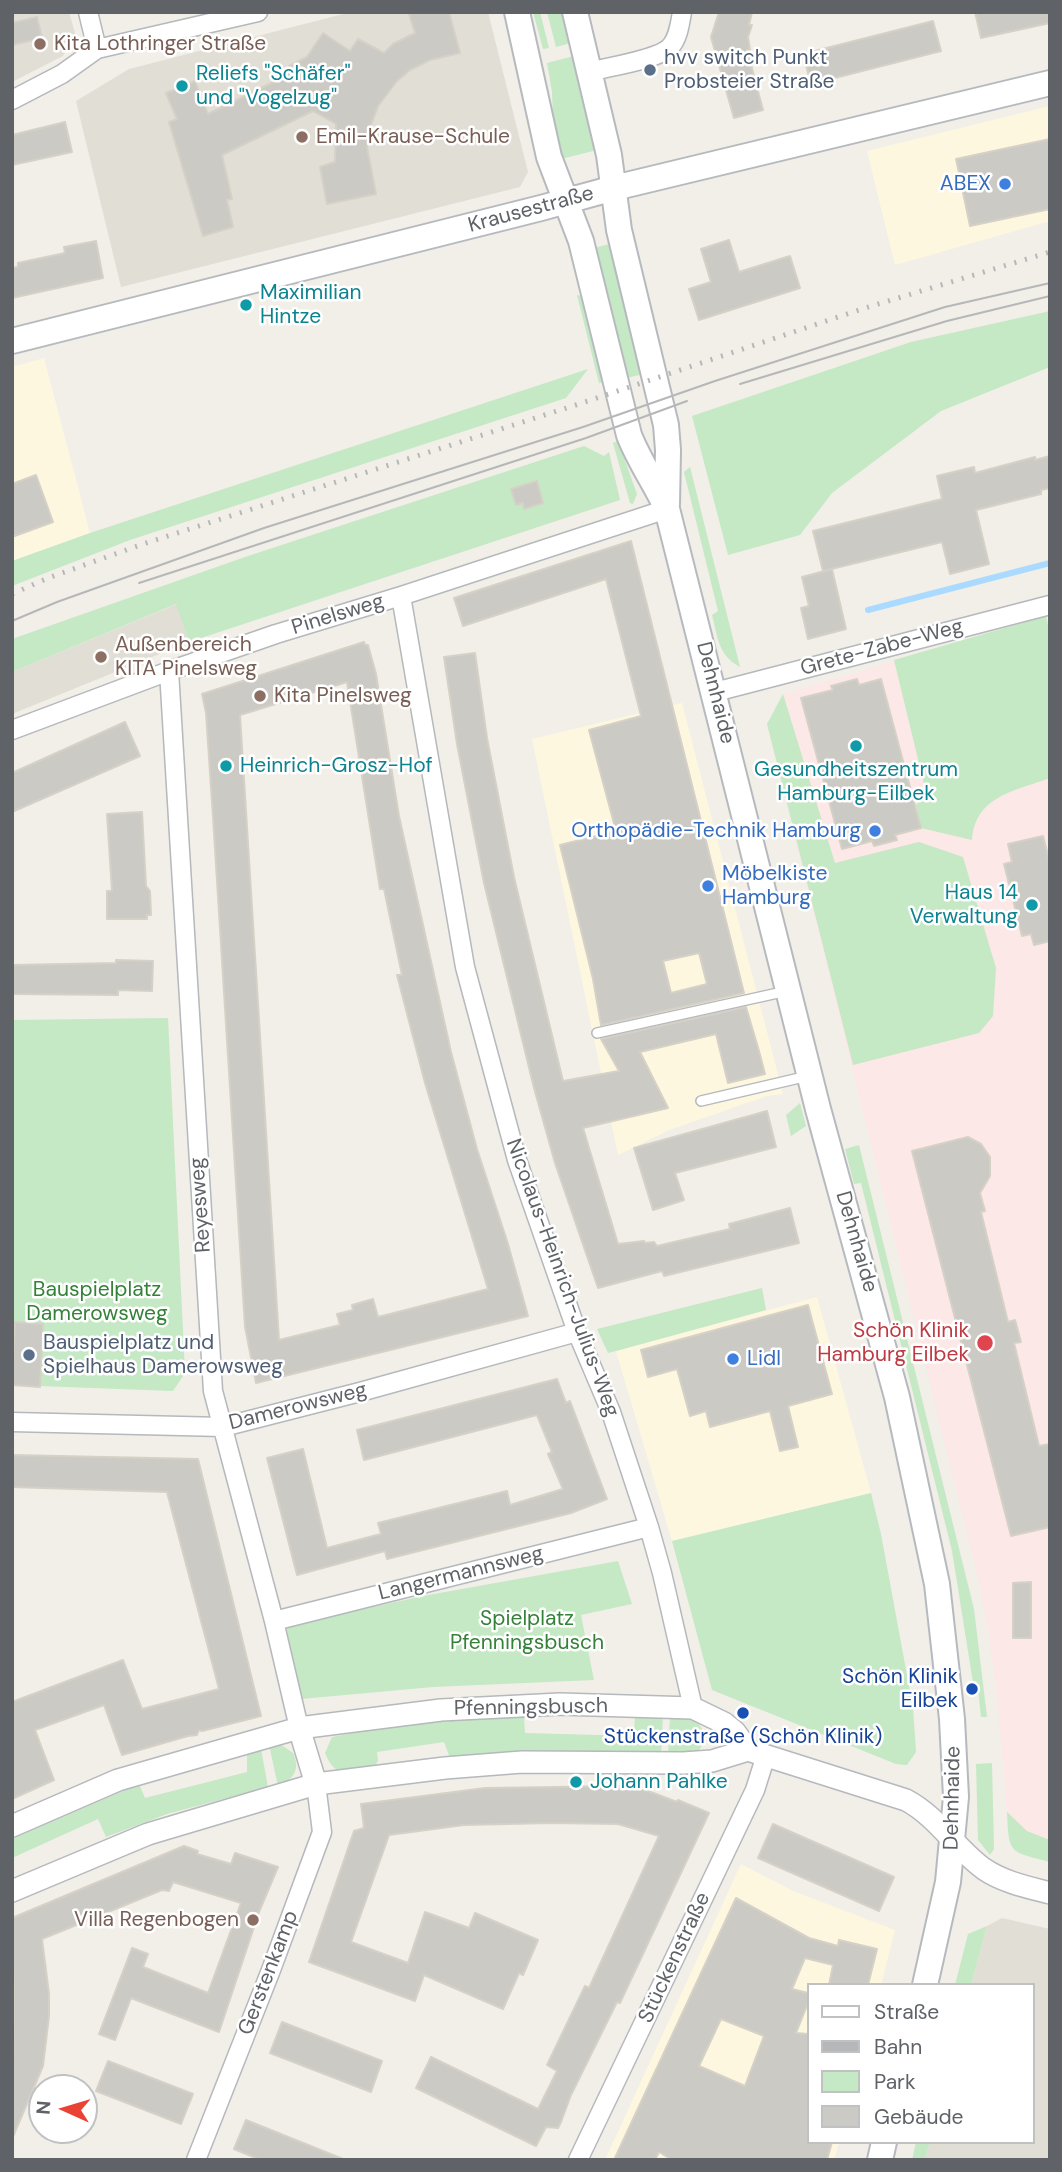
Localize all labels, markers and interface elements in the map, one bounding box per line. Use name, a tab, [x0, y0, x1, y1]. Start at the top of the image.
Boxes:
place label: Kita Lothringer Straße	[54, 31, 266, 57]
marker: Kita Lothringer Straße	[32, 36, 48, 52]
place label: hvv switch Punkt Probsteier Straße	[664, 45, 835, 95]
place label: Reliefs "Schäfer" und "Vogelzug"	[196, 61, 351, 111]
marker: hvv switch Punkt Probsteier Straße	[642, 62, 658, 78]
marker: Reliefs "Schäfer" und "Vogelzug"	[174, 78, 190, 94]
place label: Emil-Krause-Schule	[316, 124, 510, 150]
marker: Emil-Krause-Schule	[294, 129, 310, 145]
place label: ABEX	[940, 171, 991, 197]
marker: ABEX	[997, 176, 1013, 192]
street label: Krausestraße	[465, 181, 597, 239]
place label: Maximilian Hintze	[260, 280, 361, 330]
marker: Maximilian Hintze	[238, 297, 254, 313]
street label: Pinelsweg	[289, 589, 387, 641]
street label: Grete-Zabe-Weg	[798, 614, 966, 682]
place label: Außenbereich KITA Pinelsweg	[115, 632, 257, 682]
street label: Dehnhaide	[690, 639, 740, 747]
marker: Außenbereich KITA Pinelsweg	[93, 649, 109, 665]
place label: Kita Pinelsweg	[274, 683, 412, 709]
marker: Kita Pinelsweg	[252, 688, 268, 704]
marker: Gesundheitszentrum Hamburg-Eilbek	[848, 738, 864, 754]
place label: Heinrich-Grosz-Hof	[240, 753, 433, 779]
place label: Gesundheitszentrum Hamburg-Eilbek	[754, 757, 958, 807]
marker: Heinrich-Grosz-Hof	[218, 758, 234, 774]
place label: Orthopädie-Technik Hamburg	[571, 818, 861, 844]
marker: Orthopädie-Technik Hamburg	[867, 823, 883, 839]
place label: Möbelkiste Hamburg	[722, 861, 827, 911]
marker: Möbelkiste Hamburg	[700, 878, 716, 894]
place label: Haus 14 Verwaltung	[910, 880, 1018, 930]
marker: Haus 14 Verwaltung	[1024, 897, 1040, 913]
street label: Nicolaus-Heinrich-Julius-Weg	[500, 1136, 624, 1420]
street label: Reyesweg	[185, 1157, 217, 1253]
street label: Dehnhaide	[830, 1188, 882, 1296]
park label: Bauspielplatz Damerowsweg	[26, 1277, 168, 1327]
place label: Schön Klinik Hamburg Eilbek	[817, 1318, 969, 1368]
place label: Bauspielplatz und Spielhaus Damerowsweg	[43, 1330, 283, 1380]
marker: Schön Klinik Hamburg Eilbek	[975, 1333, 995, 1353]
place label: Lidl	[747, 1346, 781, 1372]
marker: Bauspielplatz und Spielhaus Damerowsweg	[21, 1347, 37, 1363]
marker: Lidl	[725, 1351, 741, 1367]
street label: Damerowsweg	[226, 1378, 370, 1436]
street label: Langermannsweg	[376, 1541, 546, 1607]
park label: Spielplatz Pfenningsbusch	[450, 1606, 604, 1656]
place label: Schön Klinik Eilbek	[842, 1664, 958, 1714]
marker: Schön Klinik Eilbek	[964, 1681, 980, 1697]
street label: Pfenningsbusch	[454, 1694, 608, 1722]
marker: Stückenstraße (Schön Klinik)	[735, 1705, 751, 1721]
place label: Stückenstraße (Schön Klinik)	[604, 1724, 882, 1750]
street label: Dehnhaide	[939, 1746, 967, 1850]
place label: Johann Pahlke	[590, 1769, 728, 1795]
marker: Johann Pahlke	[568, 1774, 584, 1790]
street label: Stückenstraße	[634, 1889, 716, 2027]
place label: Villa Regenbogen	[74, 1907, 239, 1933]
street label: Gerstenkamp	[234, 1907, 304, 2039]
marker: Villa Regenbogen	[245, 1912, 261, 1928]
legend	[806, 1983, 1034, 2144]
text: Straße	[874, 1998, 939, 2026]
text: Bahn	[874, 2033, 922, 2061]
text: Park	[874, 2068, 915, 2096]
north arrow	[28, 2074, 98, 2144]
text: N	[31, 2100, 56, 2115]
text: Gebäude	[874, 2103, 964, 2131]

